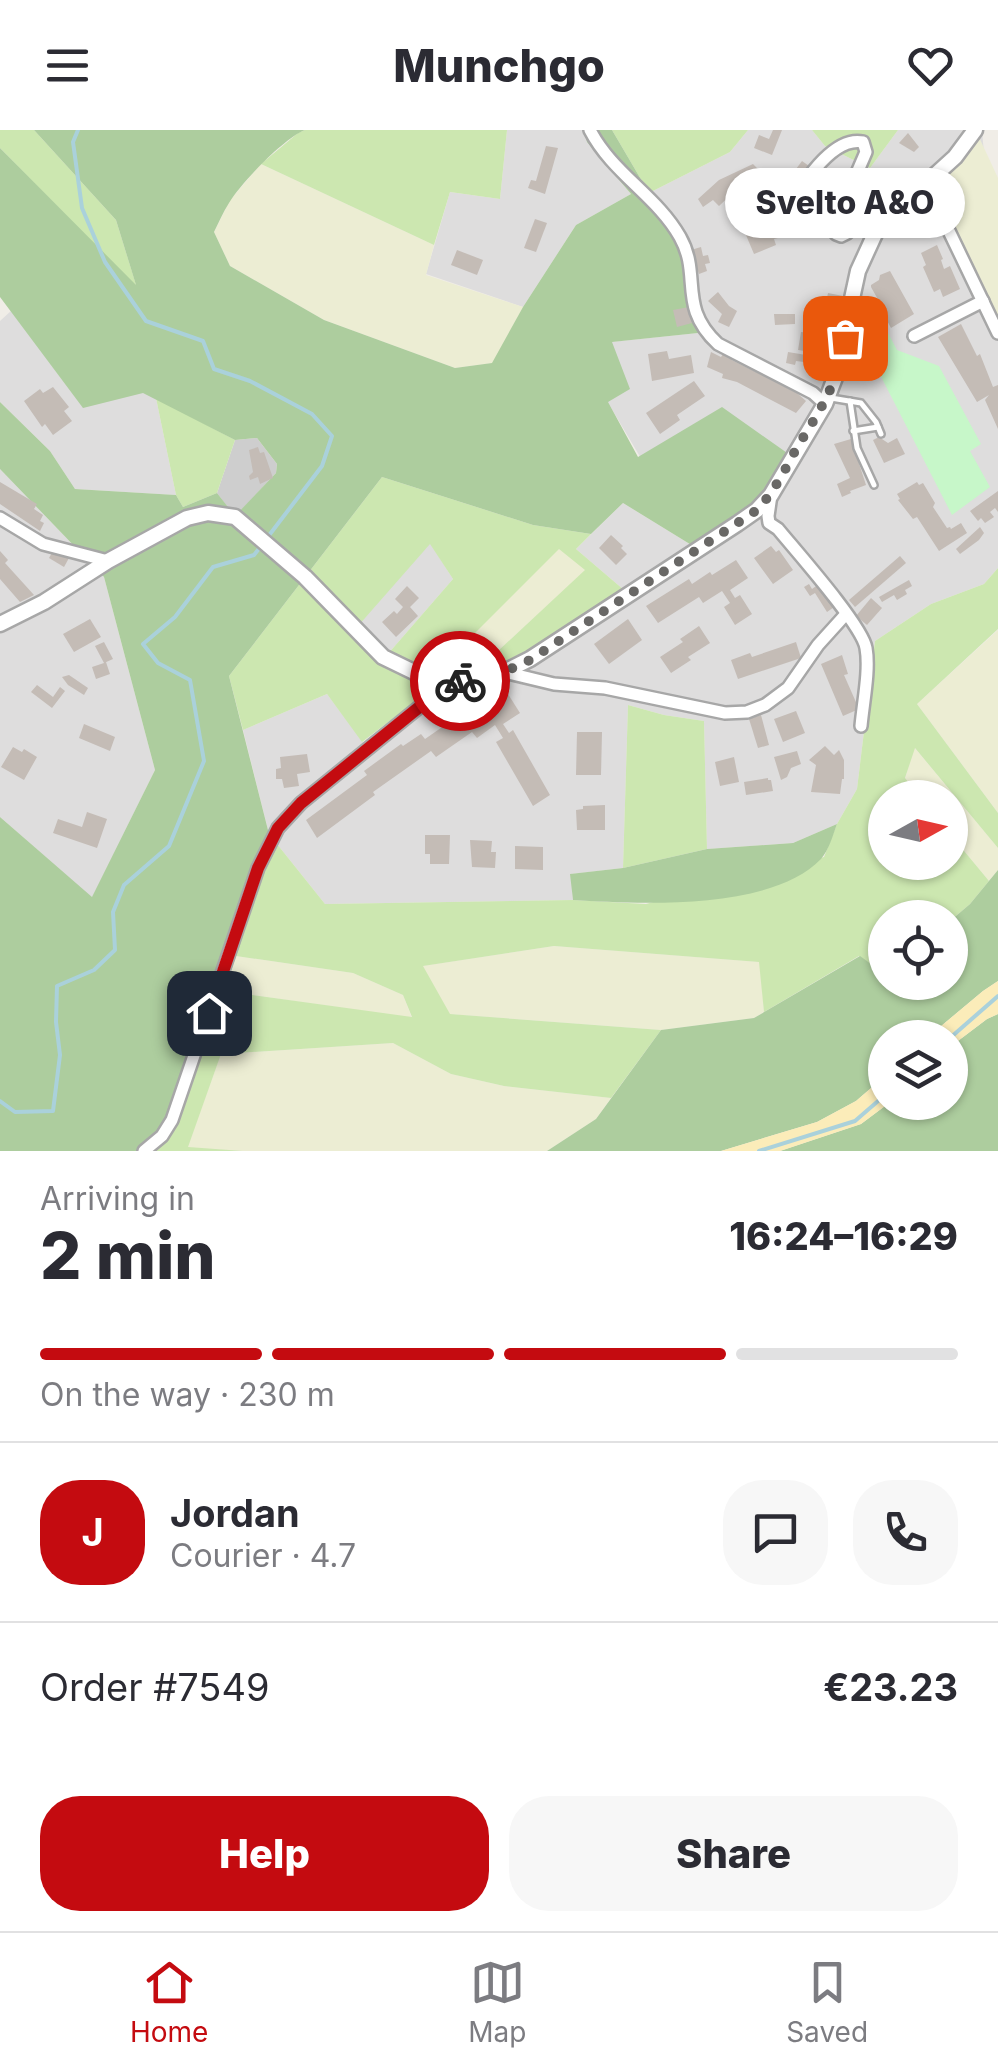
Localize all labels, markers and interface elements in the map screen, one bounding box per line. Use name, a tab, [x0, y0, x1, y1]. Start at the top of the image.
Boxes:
icon: menu	[40, 38, 95, 93]
text: Munchgo	[393, 38, 605, 93]
icon: heart	[903, 38, 958, 93]
callout: Svelto A&O	[725, 168, 965, 238]
text: Svelto A&O	[756, 183, 934, 222]
pin	[803, 296, 888, 381]
icon: bag	[818, 311, 873, 366]
courier	[410, 631, 510, 731]
icon: bike	[433, 654, 488, 709]
north arrow	[868, 780, 968, 880]
map controls	[868, 780, 968, 1120]
button: locate	[868, 900, 968, 1000]
pin	[167, 971, 252, 1056]
icon: home	[182, 986, 237, 1041]
button: layers	[868, 1020, 968, 1120]
text: Arriving in	[40, 1179, 195, 1218]
text: 16:24–16:29	[729, 1213, 958, 1259]
text: 2 min	[40, 1216, 216, 1295]
text: On the way · 230 m	[40, 1375, 335, 1414]
button: chat	[723, 1480, 828, 1585]
button: phone	[853, 1480, 958, 1585]
text: Jordan	[170, 1490, 300, 1536]
text: J	[81, 1509, 104, 1555]
text: Courier · 4.7	[170, 1536, 356, 1575]
text: Order #7549	[40, 1664, 270, 1710]
text: €23.23	[823, 1664, 958, 1710]
button: Help	[40, 1796, 489, 1911]
button: Share	[509, 1796, 958, 1911]
tab: Home	[130, 1955, 208, 2049]
tab: Map	[468, 1955, 526, 2049]
tab: Saved	[786, 1955, 868, 2049]

